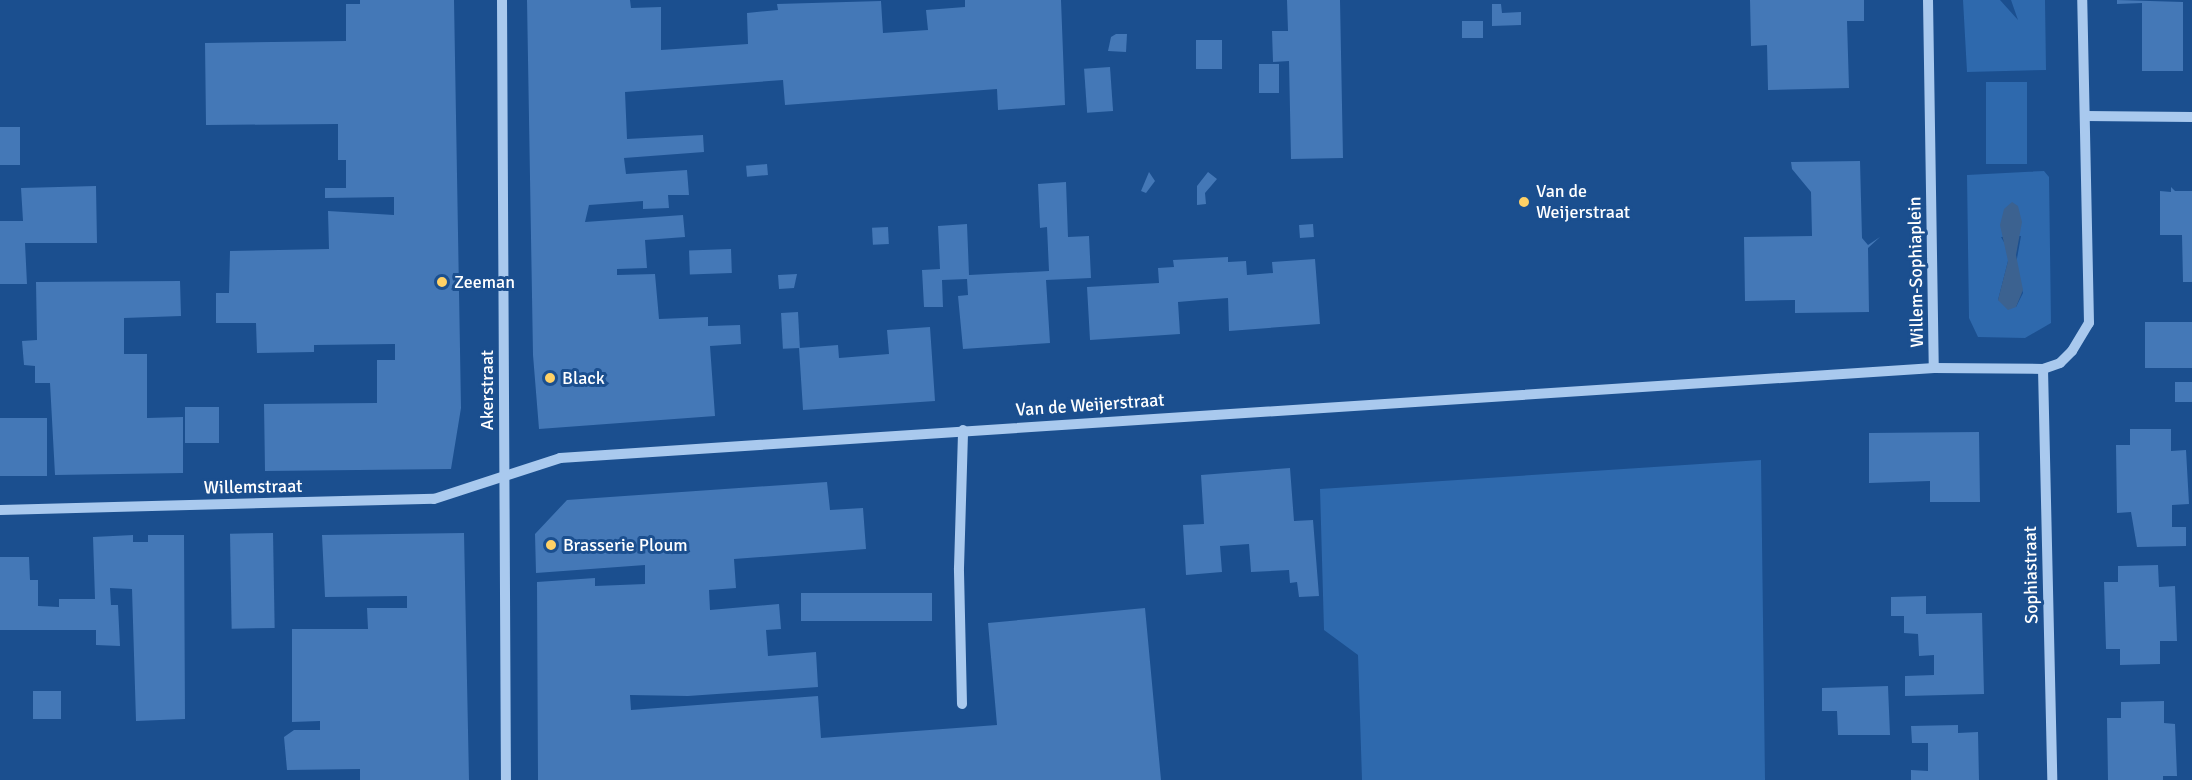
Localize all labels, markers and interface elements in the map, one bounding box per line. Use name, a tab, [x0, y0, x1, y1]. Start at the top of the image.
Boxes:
place label: Van de Weijerstraat	[1536, 181, 1630, 224]
marker: Van de Weijerstraat	[1517, 195, 1531, 209]
street label: Willem-Sophiaplein	[1904, 196, 1928, 348]
place label: Zeeman	[454, 271, 515, 293]
marker: Zeeman	[435, 275, 449, 289]
street label: Akerstraat	[476, 350, 498, 430]
place label: Black	[562, 367, 605, 389]
marker: Black	[543, 371, 557, 385]
street label: Van de Weijerstraat	[1015, 389, 1165, 421]
street label: Willemstraat	[203, 475, 303, 499]
street label: Sophiastraat	[2019, 526, 2043, 624]
place label: Brasserie Ploum	[563, 534, 688, 556]
marker: Brasserie Ploum	[544, 538, 558, 552]

